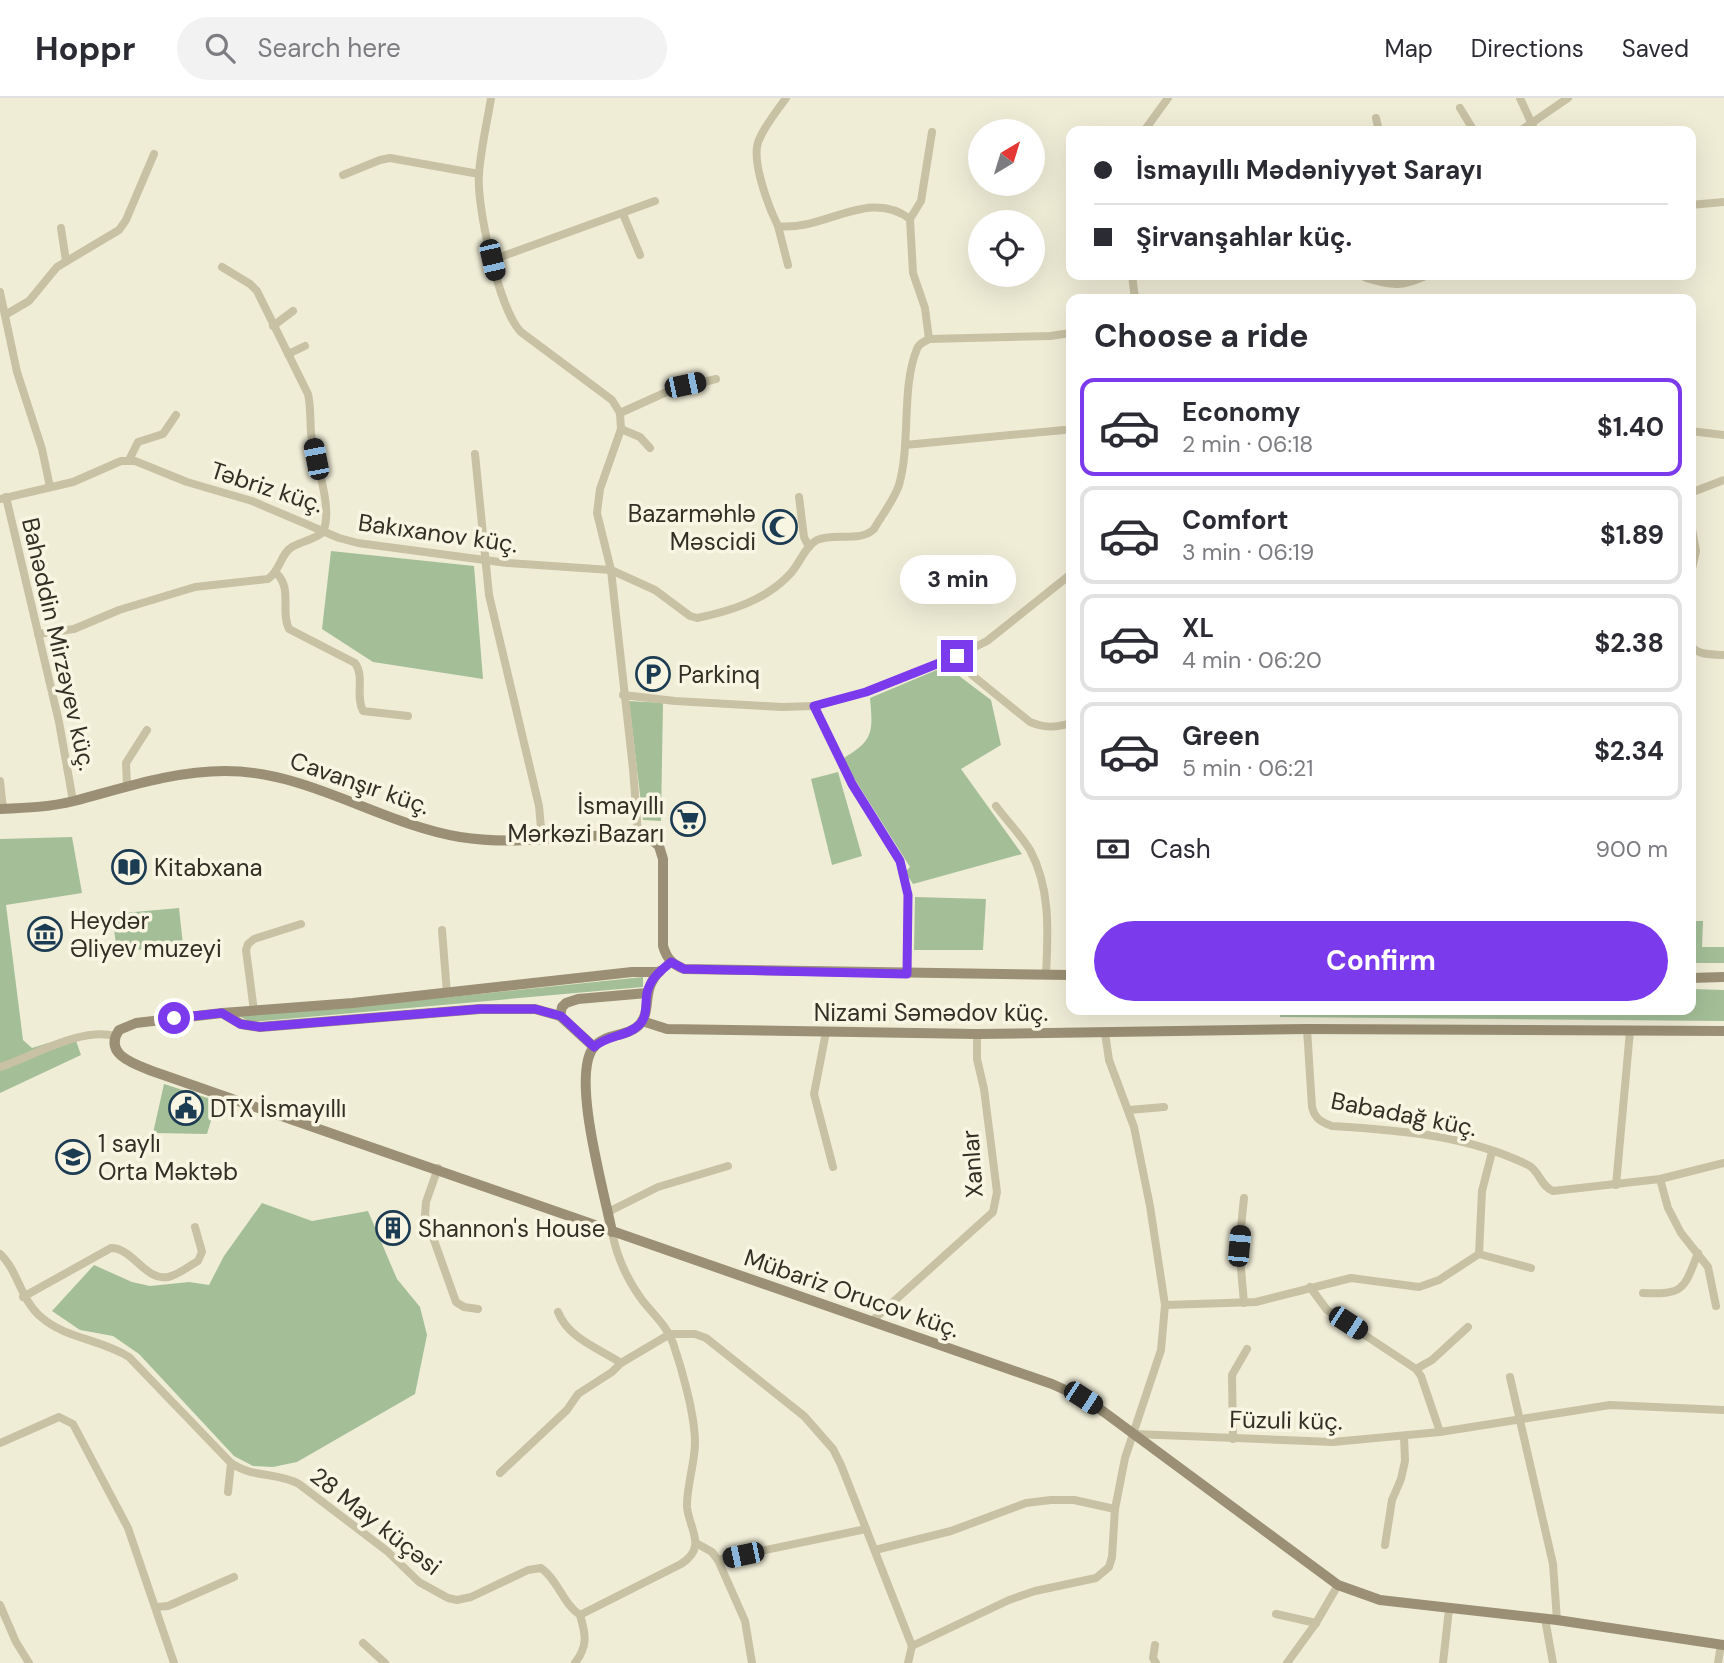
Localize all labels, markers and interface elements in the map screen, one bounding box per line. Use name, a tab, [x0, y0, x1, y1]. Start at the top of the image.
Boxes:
search box	[177, 17, 667, 80]
text: Hoppr	[35, 27, 135, 70]
icon: search	[201, 29, 239, 67]
text: Search here	[257, 31, 401, 65]
text: Map	[1385, 33, 1433, 64]
text: Directions	[1471, 33, 1584, 64]
text: Saved	[1622, 33, 1689, 64]
north arrow	[968, 119, 1045, 196]
map controls	[968, 119, 1045, 287]
text: İsmayıllı Mədəniyyət Sarayı	[1136, 153, 1482, 187]
button: locate	[968, 210, 1045, 287]
text: Şirvanşahlar küç.	[1136, 220, 1352, 254]
car	[478, 237, 507, 283]
text: Choose a ride	[1094, 315, 1309, 357]
car	[663, 370, 708, 400]
text: Economy	[1182, 395, 1300, 429]
icon: car	[1098, 396, 1161, 459]
text: $1.40	[1597, 410, 1664, 444]
text: 2 min · 06:18	[1182, 429, 1313, 459]
car	[302, 436, 331, 482]
street label: Təbriz küç.	[207, 454, 327, 520]
place label: Bazarməhlə Məscidi	[628, 498, 756, 557]
text: Comfort	[1182, 503, 1288, 537]
icon: car	[1098, 504, 1161, 567]
street label: Bakıxanov küç.	[356, 506, 520, 560]
mosque icon: Bazarməhlə Məscidi	[761, 508, 799, 546]
street label: Bahəddin Mirzəyev küç.	[15, 514, 103, 774]
text: $1.89	[1600, 518, 1664, 552]
text: 3 min · 06:19	[1182, 537, 1314, 567]
callout: 3 min	[899, 554, 1015, 603]
text: 3 min	[927, 564, 989, 594]
text: XL	[1182, 611, 1214, 645]
icon: car	[1098, 612, 1161, 675]
text: $2.38	[1595, 626, 1664, 660]
route end	[941, 640, 973, 672]
text: 4 min · 06:20	[1182, 645, 1322, 675]
parking icon: Parkinq	[634, 655, 672, 693]
place label: Parkinq	[678, 659, 760, 690]
text: Green	[1182, 719, 1260, 753]
icon: car	[1098, 720, 1161, 783]
text: $2.34	[1594, 734, 1664, 768]
street label: Cavanşır küç.	[286, 745, 434, 821]
text: 5 min · 06:21	[1182, 753, 1313, 783]
place label: İsmayıllı Mərkəzi Bazarı	[507, 790, 664, 849]
supermarket icon: İsmayıllı Mərkəzi Bazarı	[669, 800, 707, 838]
icon: cash	[1094, 830, 1132, 868]
text: Cash	[1150, 832, 1211, 866]
text: 900 m	[1595, 834, 1668, 864]
library icon: Kitabxana	[110, 848, 148, 886]
place label: Kitabxana	[154, 852, 262, 883]
place label: Heydər Əliyev muzeyi	[70, 905, 222, 964]
museum icon: Heydər Əliyev muzeyi	[26, 915, 64, 953]
button: Confirm	[1094, 921, 1668, 1001]
street label: Nizami Səmədov küç.	[814, 997, 1048, 1028]
route start	[158, 1002, 190, 1034]
street label: Babadağ küç.	[1328, 1085, 1480, 1143]
public building icon: DTX İsmayıllı	[167, 1089, 205, 1127]
place label: DTX İsmayıllı	[210, 1093, 346, 1124]
place label: 1 saylı Orta Məktəb	[98, 1128, 238, 1187]
street label: Xanlar	[954, 1129, 990, 1199]
school or university icon: 1 saylı Orta Məktəb	[54, 1138, 92, 1176]
building icon: Shannon's House	[374, 1209, 412, 1247]
place label: Shannon's House	[418, 1213, 605, 1244]
car	[1227, 1224, 1252, 1268]
street label: Mübariz Orucov küç.	[740, 1242, 964, 1344]
car	[1325, 1303, 1372, 1343]
car	[1060, 1378, 1107, 1418]
street label: Füzuli küç.	[1229, 1404, 1343, 1436]
street label: 28 May küçəsi	[304, 1460, 448, 1582]
car	[721, 1540, 766, 1570]

